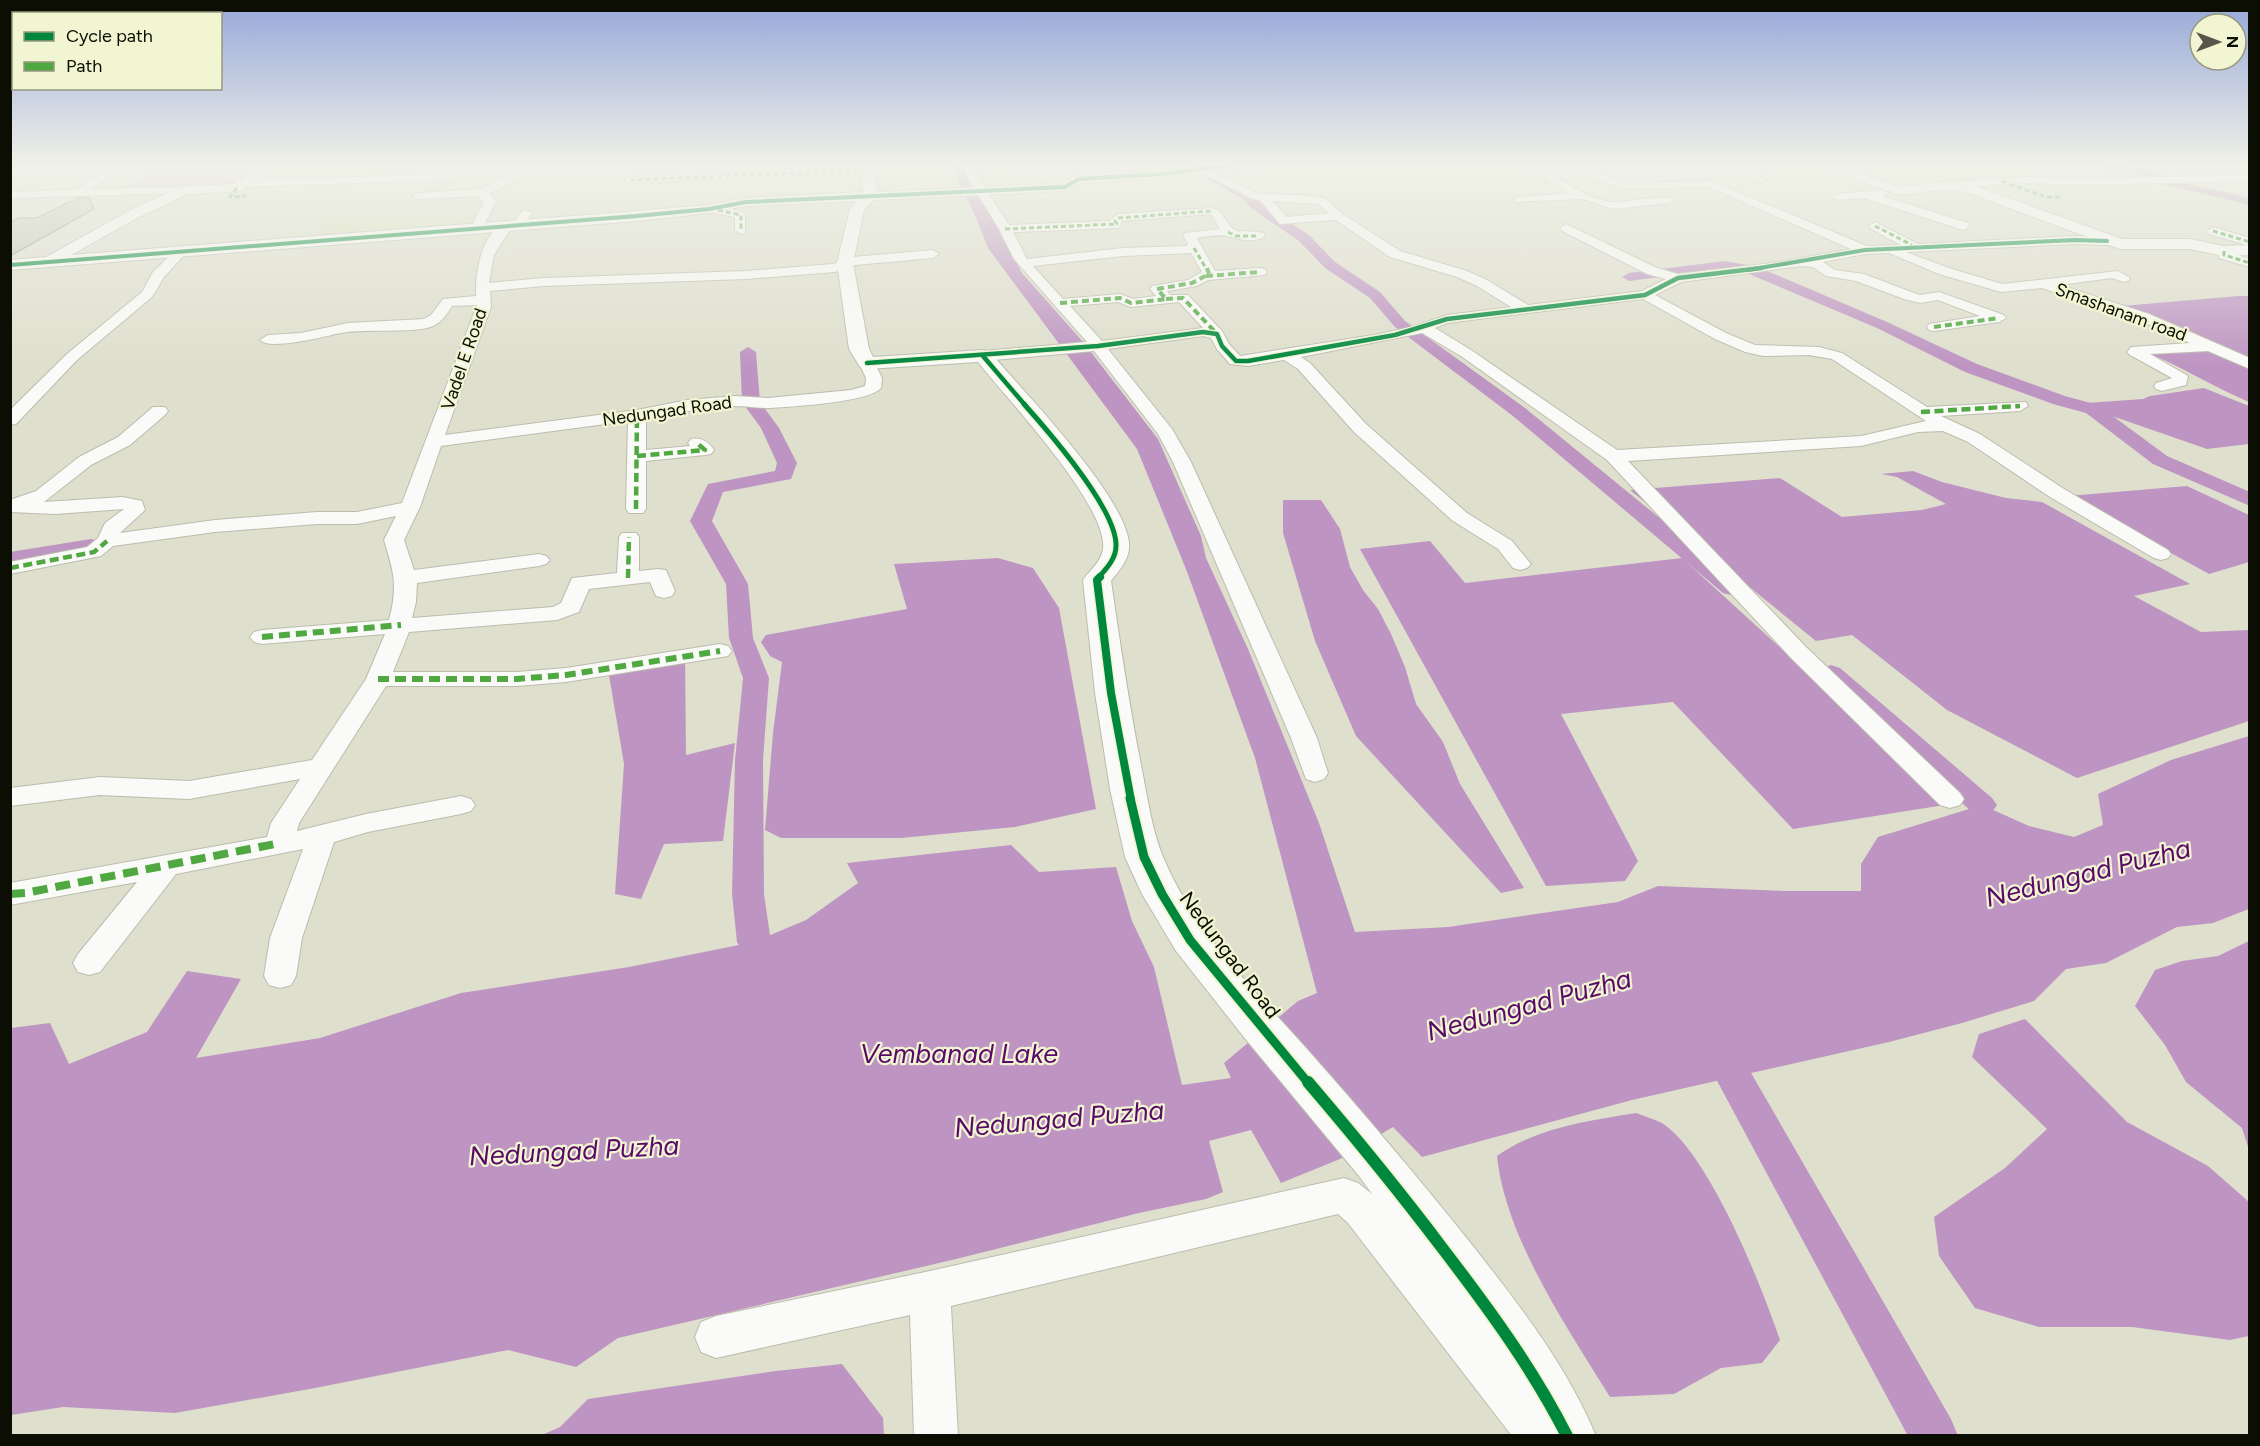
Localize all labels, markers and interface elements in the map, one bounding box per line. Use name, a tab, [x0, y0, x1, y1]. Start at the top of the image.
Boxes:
legend	[12, 12, 222, 90]
north arrow	[2188, 12, 2248, 72]
text: Cycle path	[66, 25, 153, 47]
text: N	[2223, 36, 2242, 48]
text: Path	[66, 55, 102, 77]
street label: Smashanam road	[2052, 278, 2190, 346]
street label: Vadel E Road	[436, 305, 492, 413]
street label: Nedungad Road	[601, 391, 733, 431]
water label: Nedungad Puzha	[1982, 831, 2194, 914]
street label: Nedungad Road	[1175, 886, 1286, 1023]
water label: Nedungad Puzha	[1423, 961, 1635, 1048]
water label: Vembanad Lake	[860, 1037, 1058, 1070]
water label: Nedungad Puzha	[953, 1093, 1165, 1144]
water label: Nedungad Puzha	[468, 1129, 680, 1172]

